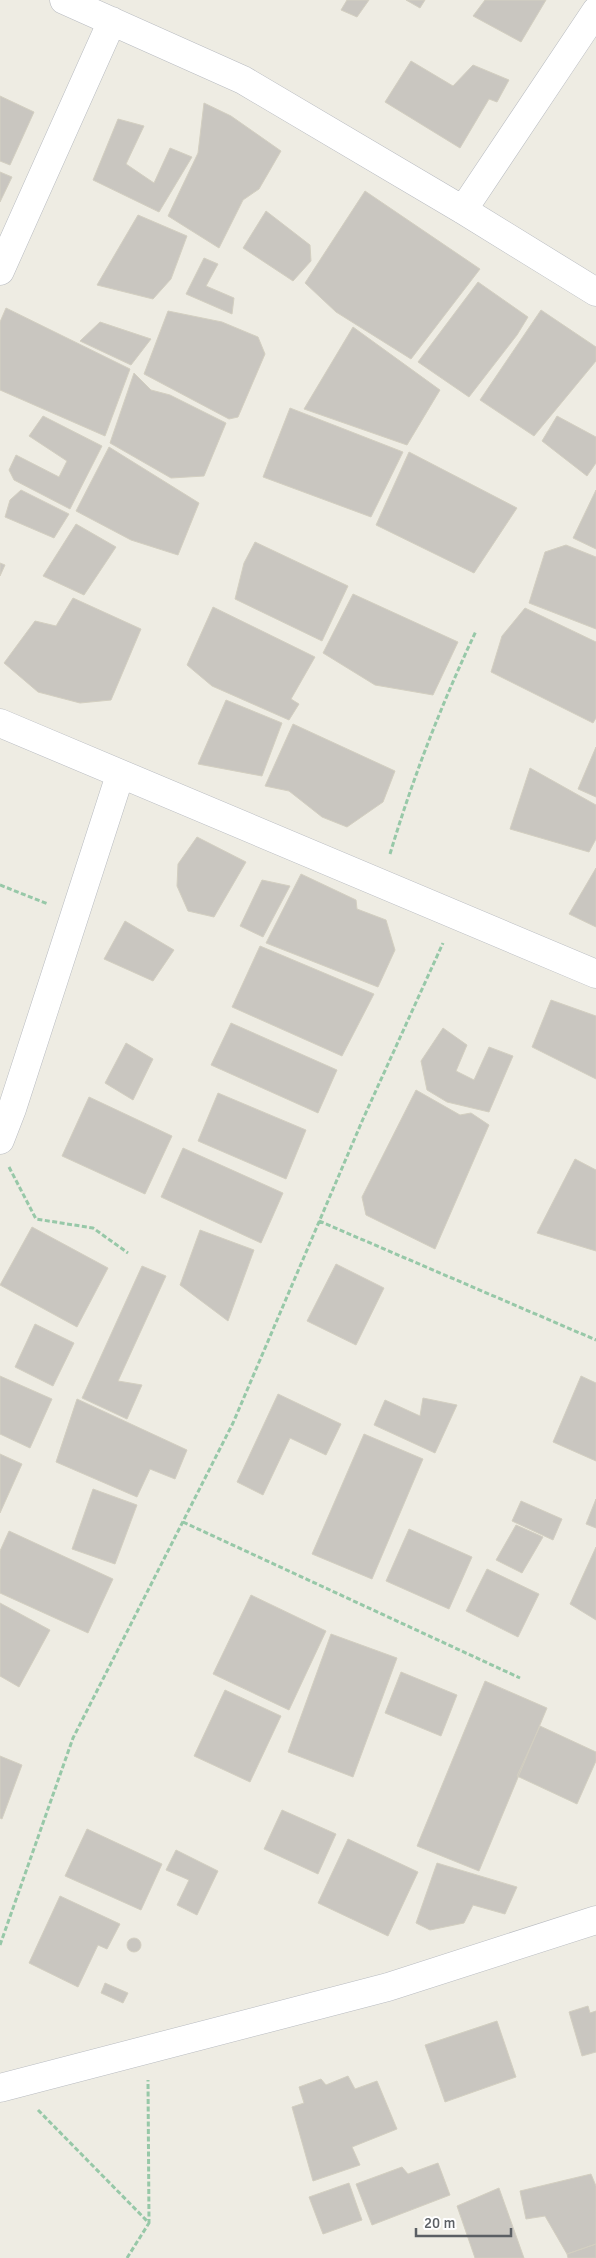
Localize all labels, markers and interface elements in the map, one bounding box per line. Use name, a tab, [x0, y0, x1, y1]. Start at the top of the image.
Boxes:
scale bar	[416, 2206, 511, 2238]
text: 20 m	[424, 2214, 455, 2232]

